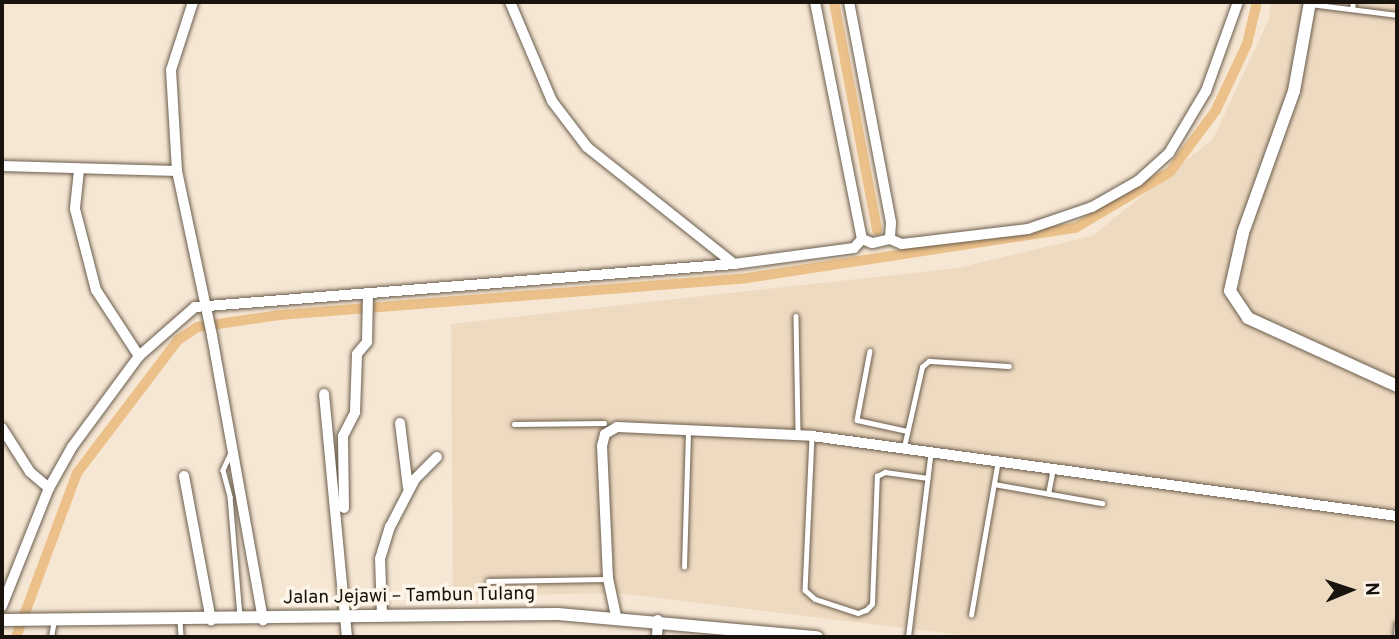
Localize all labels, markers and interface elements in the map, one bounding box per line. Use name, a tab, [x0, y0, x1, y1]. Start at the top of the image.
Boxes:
north arrow	[1315, 555, 1385, 625]
text: N	[1359, 582, 1383, 597]
street label: Jalan Jejawi – Tambun Tulang	[282, 583, 536, 611]

